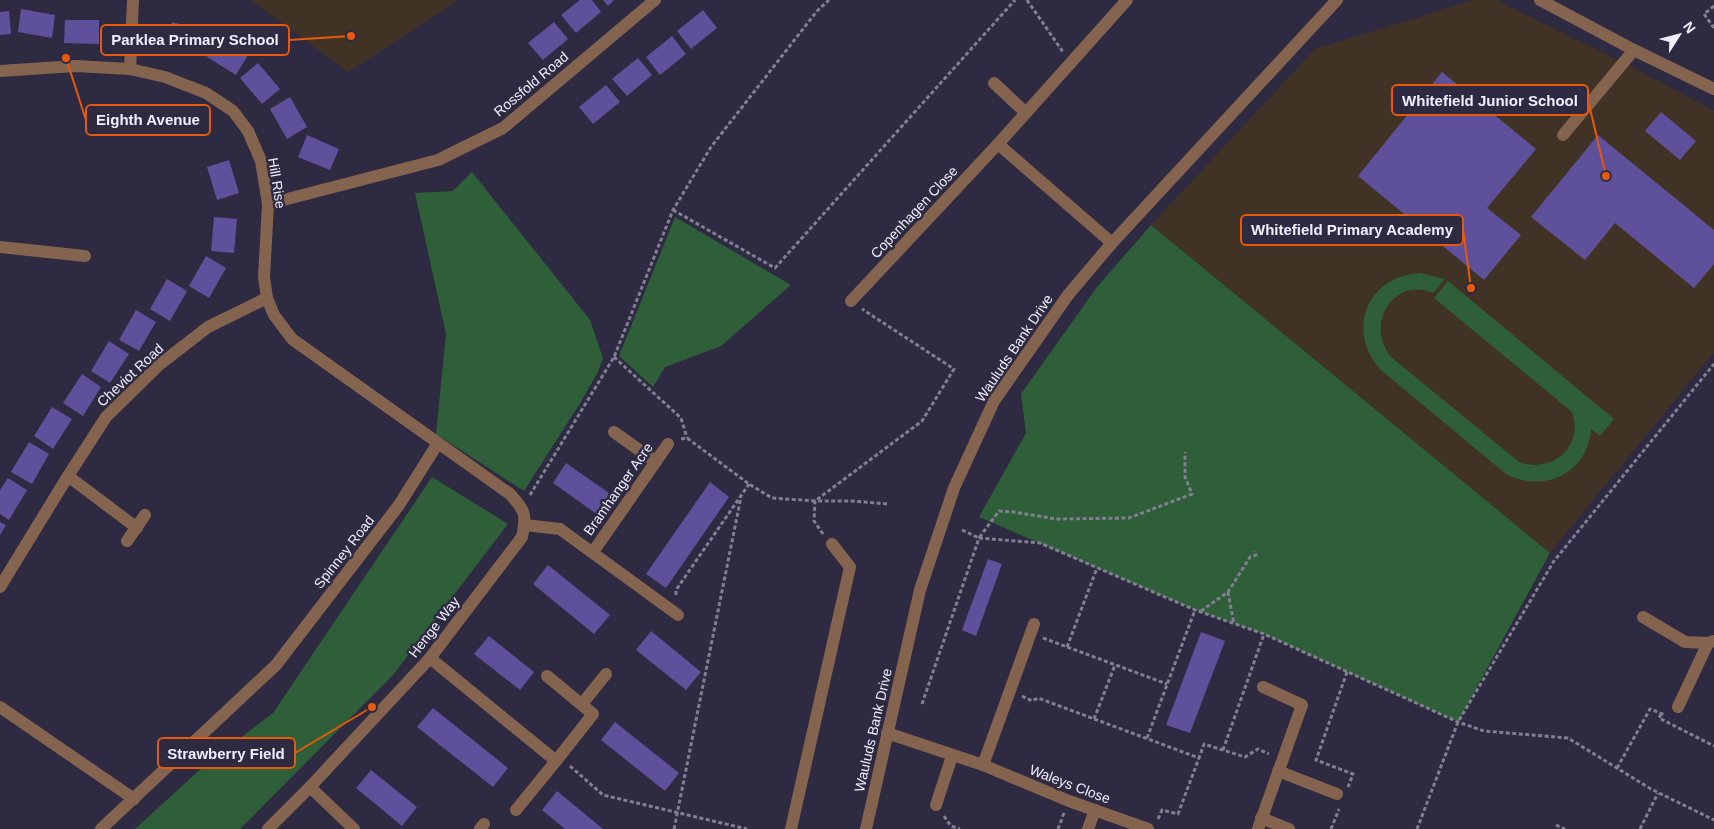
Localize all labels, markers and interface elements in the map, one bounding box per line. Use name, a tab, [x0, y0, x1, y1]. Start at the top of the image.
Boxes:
north arrow	[1654, 10, 1704, 60]
text: N	[1680, 19, 1699, 36]
callout: Parklea Primary School	[101, 25, 289, 55]
text: Parklea Primary School	[111, 31, 279, 48]
street label: Rossfold Road	[491, 48, 571, 120]
callout: Whitefield Junior School	[1392, 85, 1588, 115]
text: Whitefield Junior School	[1402, 92, 1578, 109]
callout: Eighth Avenue	[86, 105, 210, 135]
text: Eighth Avenue	[96, 111, 200, 128]
street label: Hill Rise	[265, 156, 289, 210]
street label: Copenhagen Close	[867, 163, 961, 261]
callout: Whitefield Primary Academy	[1241, 215, 1463, 245]
text: Whitefield Primary Academy	[1251, 221, 1454, 238]
street label: Wauluds Bank Drive	[972, 291, 1056, 405]
street label: Cheviot Road	[94, 340, 166, 410]
street label: Bramhanger Acre	[580, 440, 656, 538]
street label: Spinney Road	[311, 512, 377, 592]
street label: Henge Way	[405, 593, 463, 661]
street label: Wauluds Bank Drive	[851, 666, 895, 793]
callout: Strawberry Field	[158, 738, 295, 768]
text: Strawberry Field	[167, 745, 285, 762]
street label: Waleys Close	[1027, 761, 1113, 807]

